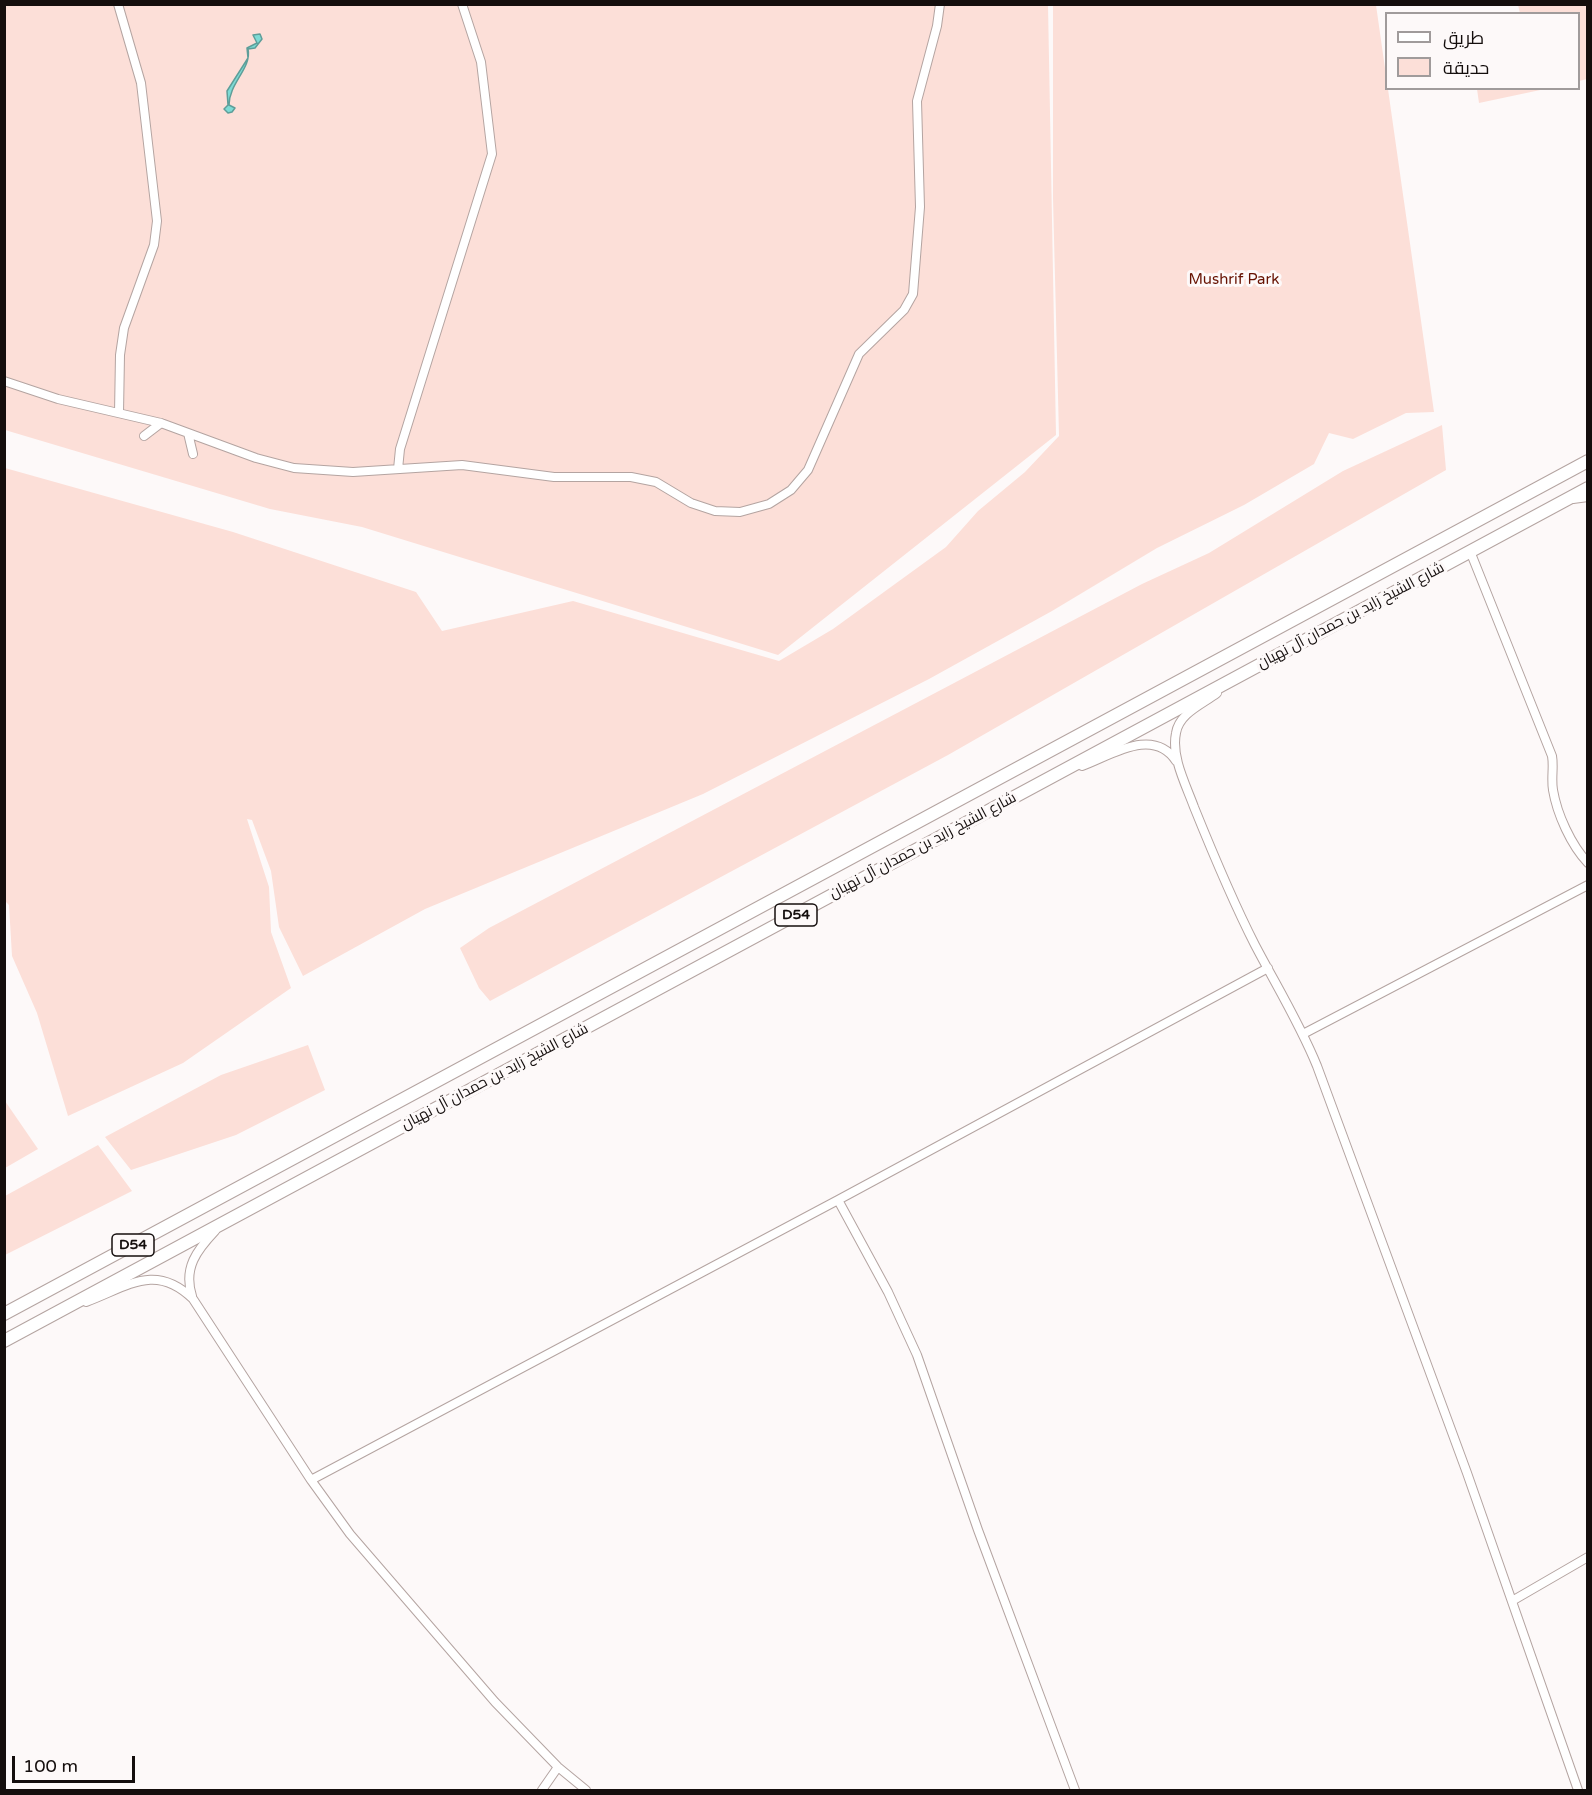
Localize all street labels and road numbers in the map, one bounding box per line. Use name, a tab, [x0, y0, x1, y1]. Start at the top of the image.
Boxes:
street label: شارع الشيخ زايد بن حمدان آل نهيان	[1254, 559, 1448, 673]
street label: شارع الشيخ زايد بن حمدان آل نهيان	[826, 789, 1020, 903]
road number: D54	[775, 904, 817, 926]
street label: شارع الشيخ زايد بن حمدان آل نهيان	[398, 1020, 592, 1134]
road number: D54	[112, 1234, 154, 1256]

